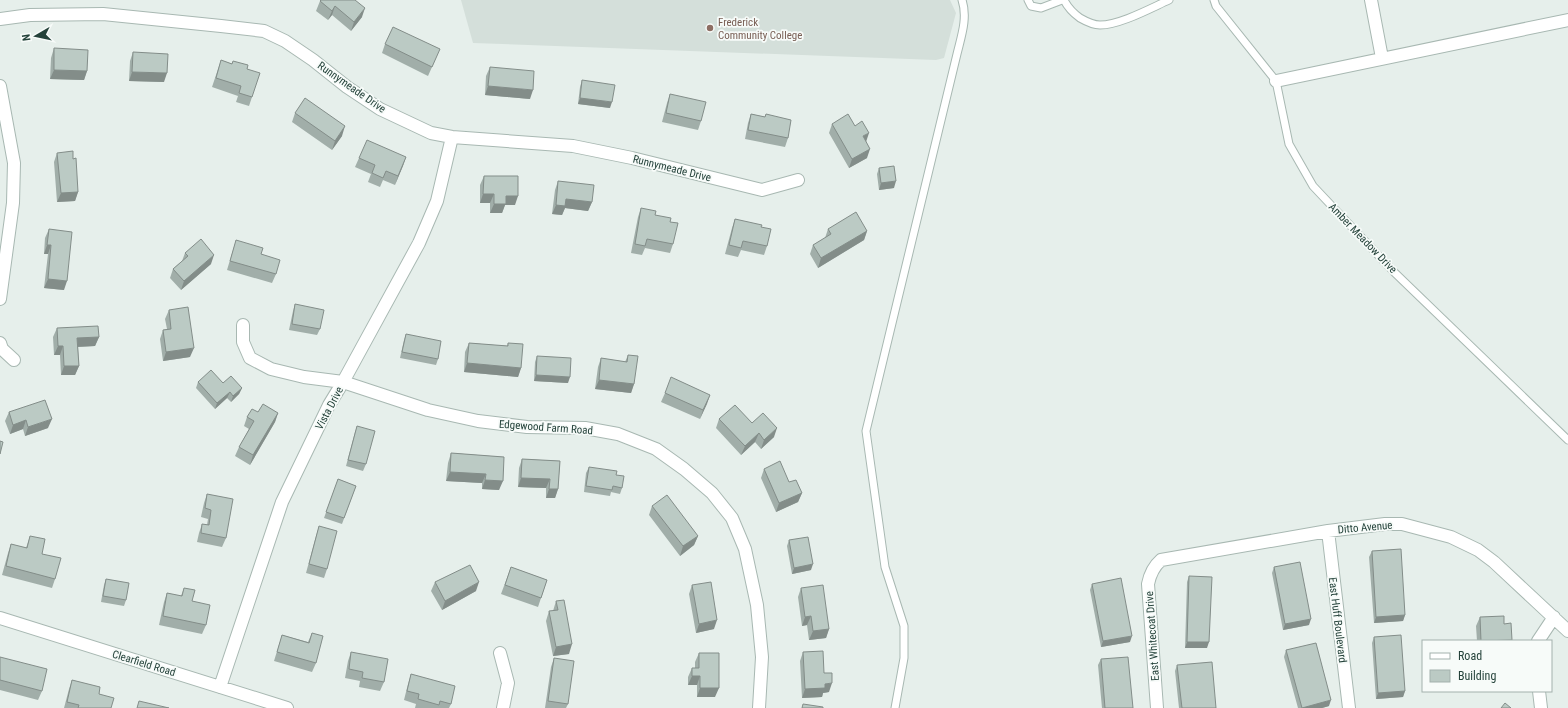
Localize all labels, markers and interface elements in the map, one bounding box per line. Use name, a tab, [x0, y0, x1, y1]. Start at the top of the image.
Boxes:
north arrow	[16, 16, 56, 56]
place label: Frederick Community College	[718, 16, 802, 42]
marker: Frederick Community College	[705, 23, 715, 33]
text: N	[20, 33, 34, 42]
street label: Runnymeade Drive	[315, 59, 388, 116]
street label: Runnymeade Drive	[631, 152, 712, 184]
street label: Amber Meadow Drive	[1326, 201, 1399, 276]
street label: Vista Drive	[313, 385, 346, 432]
street label: Edgewood Farm Road	[499, 418, 593, 437]
street label: Ditto Avenue	[1337, 519, 1393, 536]
street label: East Huff Boulevard	[1326, 576, 1349, 664]
street label: East Whitecoat Drive	[1143, 591, 1162, 681]
legend	[1422, 640, 1552, 692]
street label: Clearfield Road	[111, 648, 177, 679]
text: Road	[1458, 649, 1482, 663]
text: Building	[1458, 669, 1496, 683]

